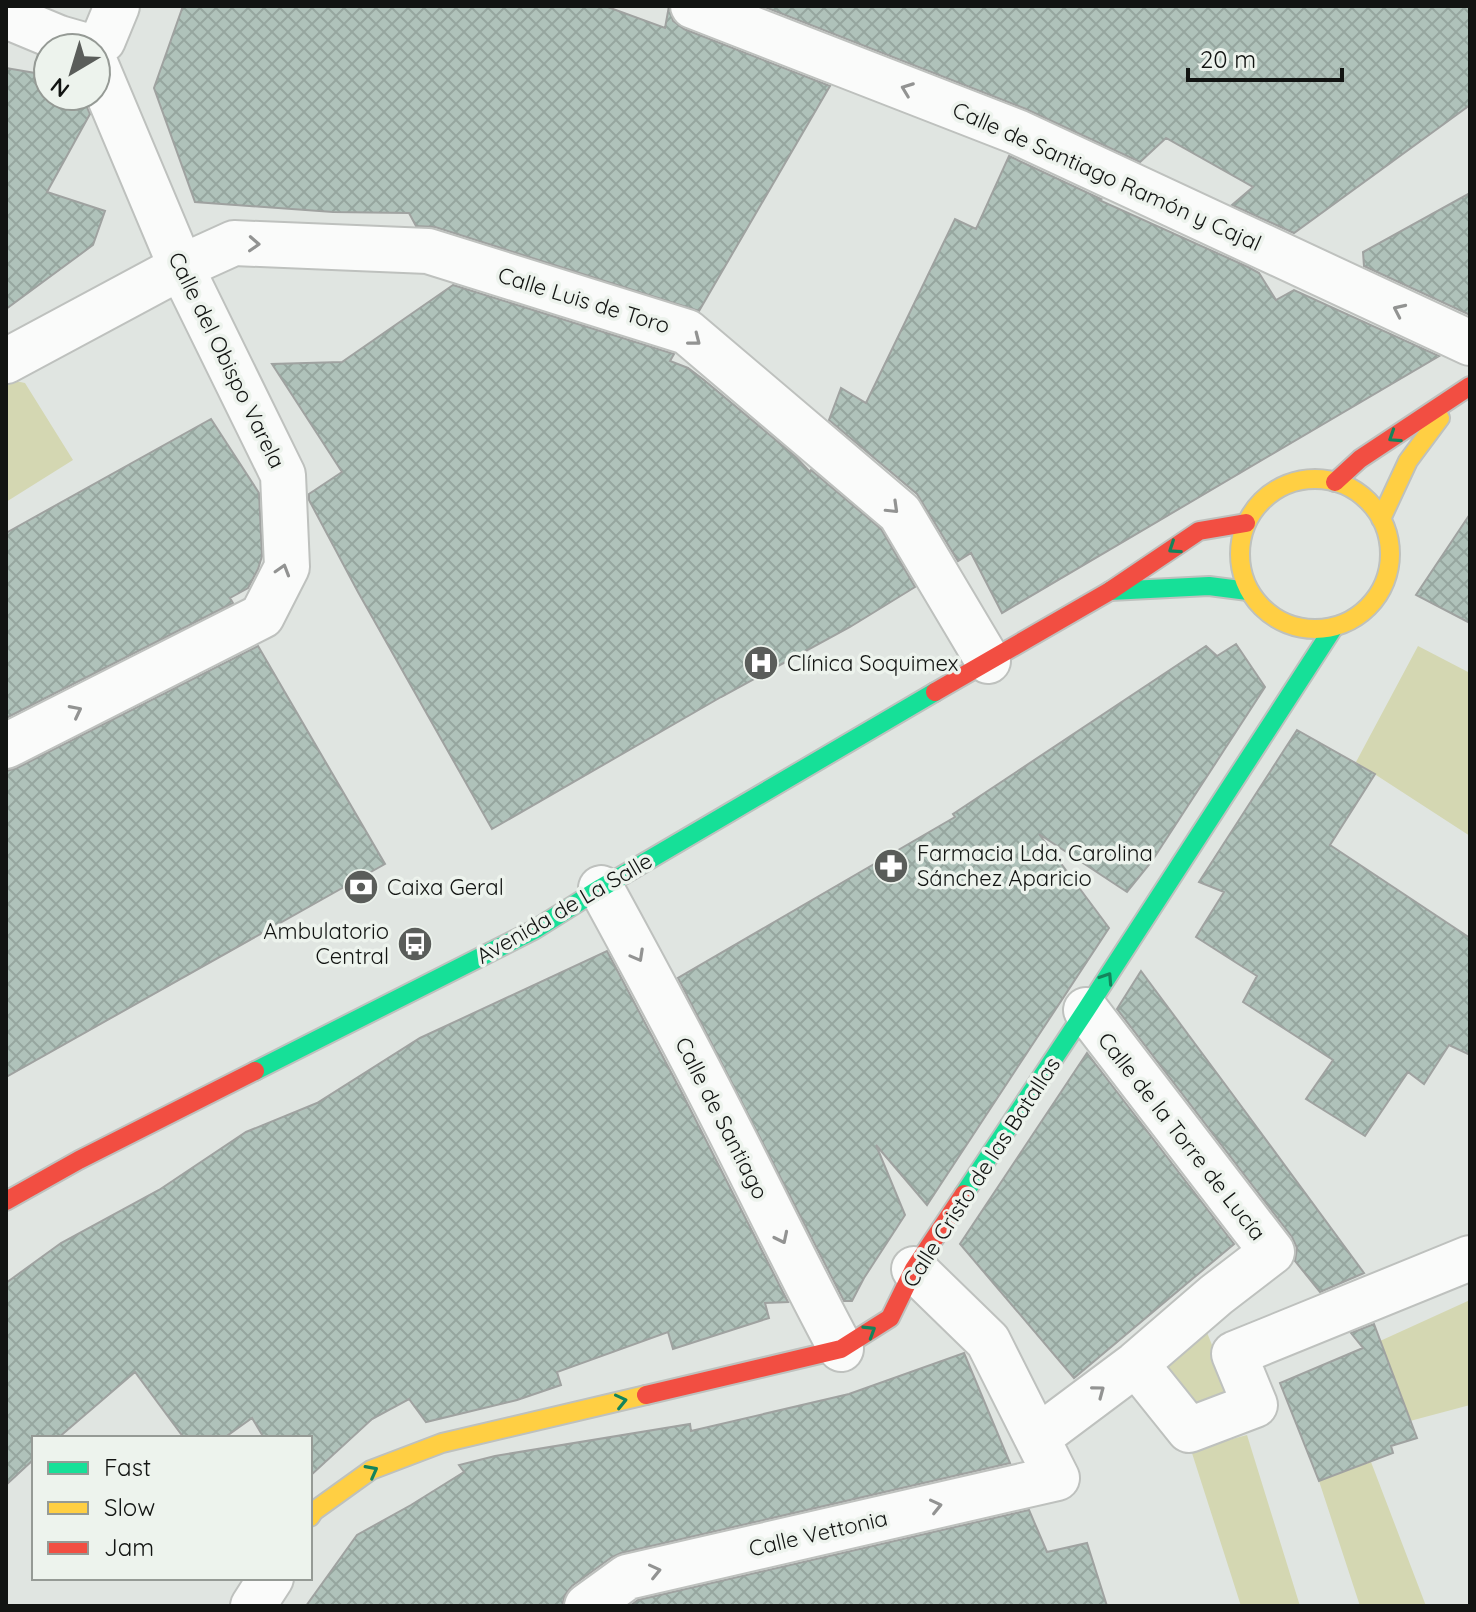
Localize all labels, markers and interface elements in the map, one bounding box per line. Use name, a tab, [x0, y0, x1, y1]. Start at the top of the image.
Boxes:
north arrow	[32, 32, 112, 112]
scale bar	[1188, 32, 1342, 82]
text: 20 m	[1200, 44, 1256, 74]
text: N	[45, 72, 75, 104]
one-way arrow	[901, 82, 915, 99]
street label: Calle de Santiago Ramón y Cajal	[948, 95, 1266, 257]
one-way arrow	[248, 235, 261, 252]
street label: Calle del Obispo Varela	[162, 247, 292, 473]
street label: Calle Luis de Toro	[495, 261, 673, 339]
one-way arrow	[1393, 304, 1408, 320]
one-way arrow	[686, 330, 701, 344]
one-way arrow	[1388, 427, 1402, 442]
one-way arrow	[884, 498, 898, 513]
one-way arrow	[1169, 538, 1183, 553]
one-way arrow	[274, 564, 290, 577]
hospital icon: Clínica Soquimex	[742, 644, 780, 682]
place label: Clínica Soquimex	[787, 649, 958, 677]
one-way arrow	[67, 705, 82, 720]
place label: Farmacia Lda. Carolina Sánchez Aparicio	[917, 839, 1153, 892]
street label: Avenida de La Salle	[471, 846, 657, 970]
pharmacy icon: Farmacia Lda. Carolina Sánchez Aparicio	[872, 847, 910, 885]
bank icon: Caixa Geral	[342, 868, 380, 906]
place label: Caixa Geral	[387, 873, 504, 901]
place label: Ambulatorio Central	[263, 917, 389, 970]
bus stop icon: Ambulatorio Central	[396, 925, 434, 963]
one-way arrow	[628, 948, 644, 962]
one-way arrow	[1098, 972, 1113, 986]
street label: Calle de la Torre de Lucía	[1092, 1026, 1272, 1246]
street label: Calle de Santiago	[669, 1032, 775, 1204]
street label: Calle Cristo de las Batallas	[896, 1051, 1066, 1293]
one-way arrow	[773, 1229, 788, 1244]
one-way arrow	[861, 1325, 876, 1340]
one-way arrow	[1091, 1387, 1105, 1401]
one-way arrow	[614, 1393, 628, 1410]
legend	[32, 1436, 312, 1580]
text: Fast	[104, 1452, 151, 1482]
one-way arrow	[364, 1466, 378, 1481]
text: Slow	[104, 1492, 155, 1522]
one-way arrow	[928, 1498, 942, 1515]
street label: Calle Vettonia	[746, 1503, 890, 1563]
text: Jam	[104, 1532, 154, 1562]
one-way arrow	[648, 1563, 662, 1580]

